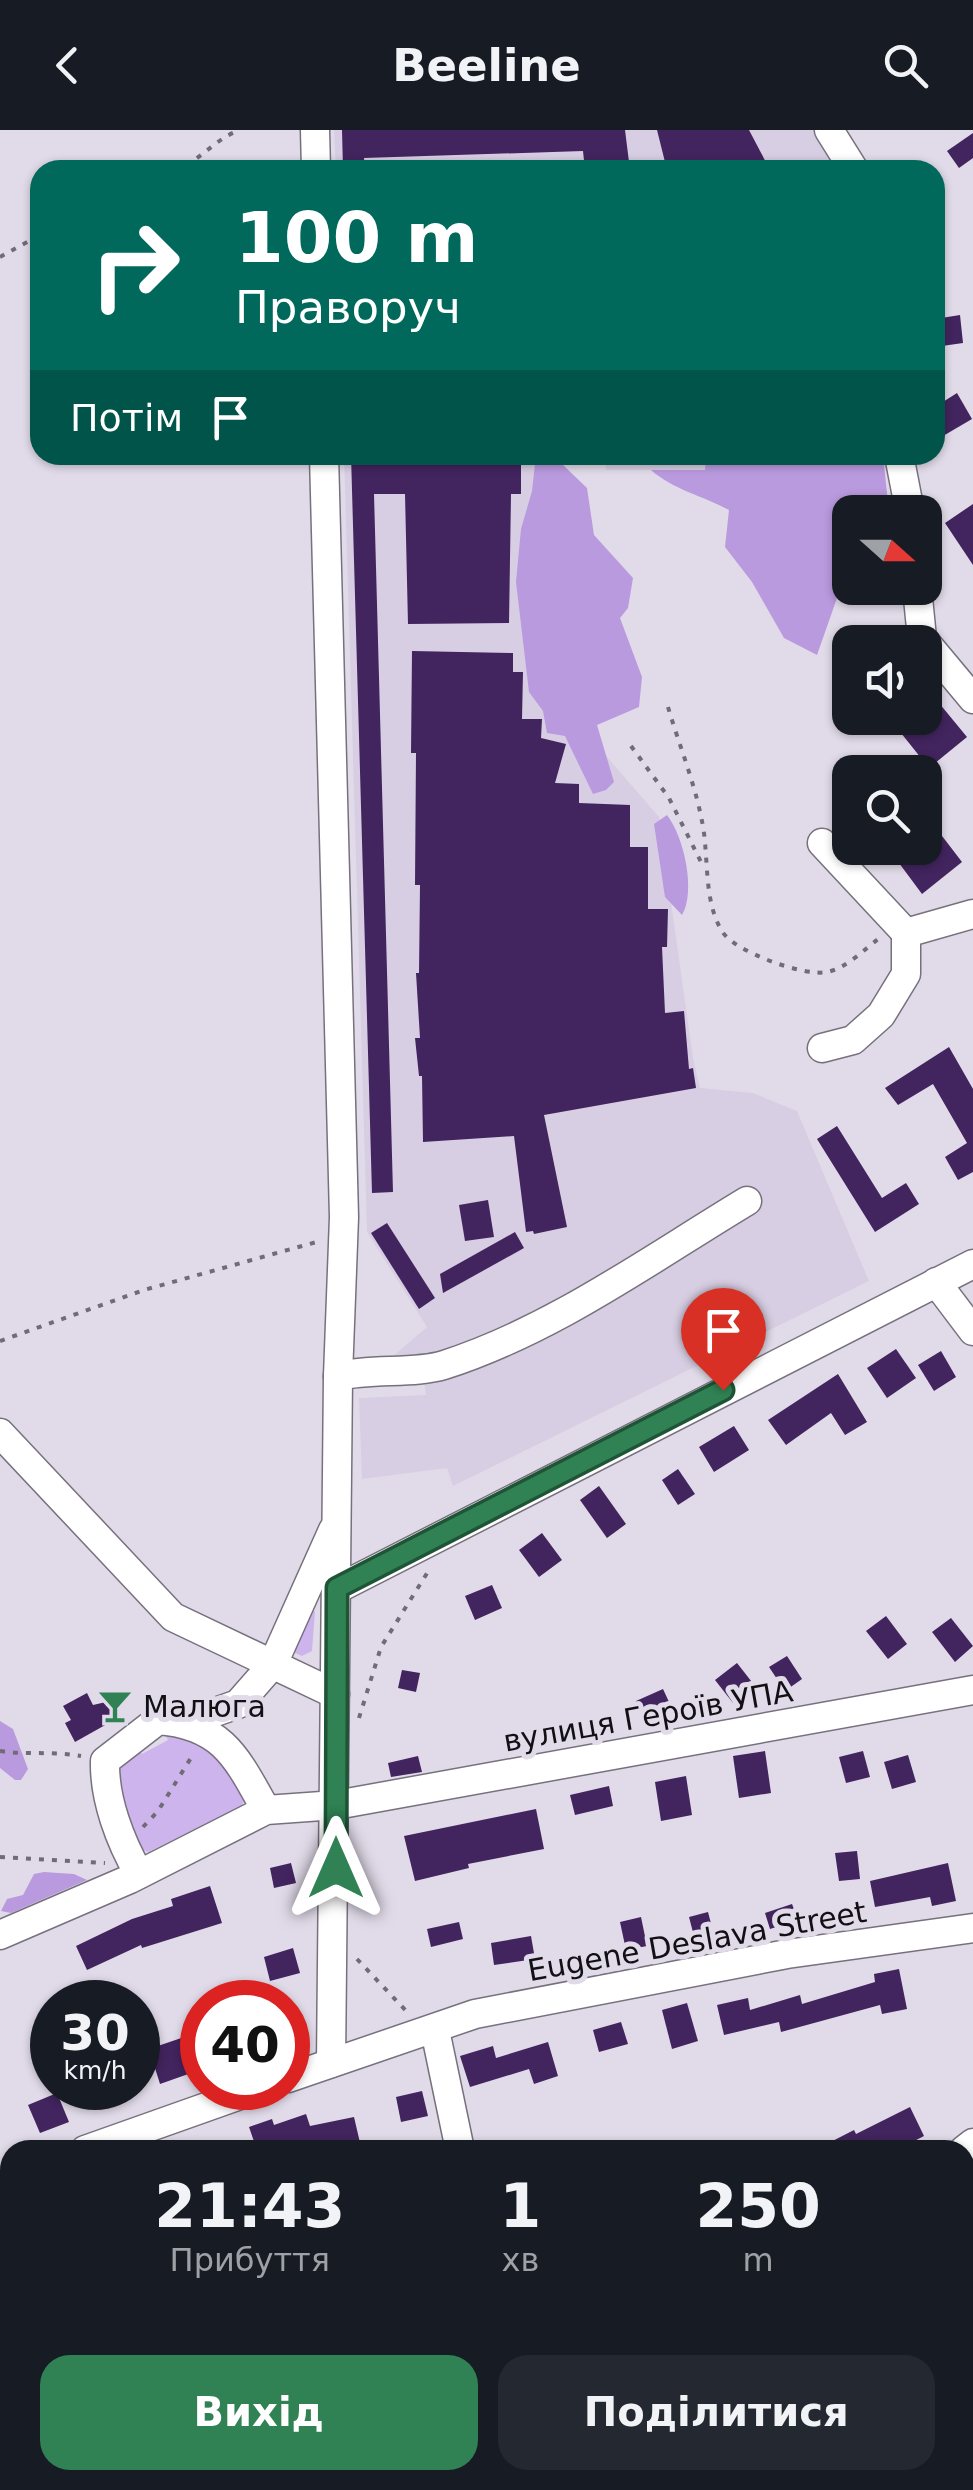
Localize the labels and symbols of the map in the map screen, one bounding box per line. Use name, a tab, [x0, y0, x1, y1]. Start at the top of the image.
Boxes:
north arrow	[832, 495, 942, 605]
pin	[681, 1288, 766, 1391]
street label: вулиця Героїв УПА	[501, 1673, 796, 1759]
bar icon: Малюга	[96, 1687, 134, 1725]
place label: Малюга	[143, 1689, 266, 1724]
position arrow	[284, 1816, 388, 1920]
street label: Eugene Deslava Street	[525, 1894, 869, 1988]
speed limit sign: 40	[180, 1980, 310, 2110]

